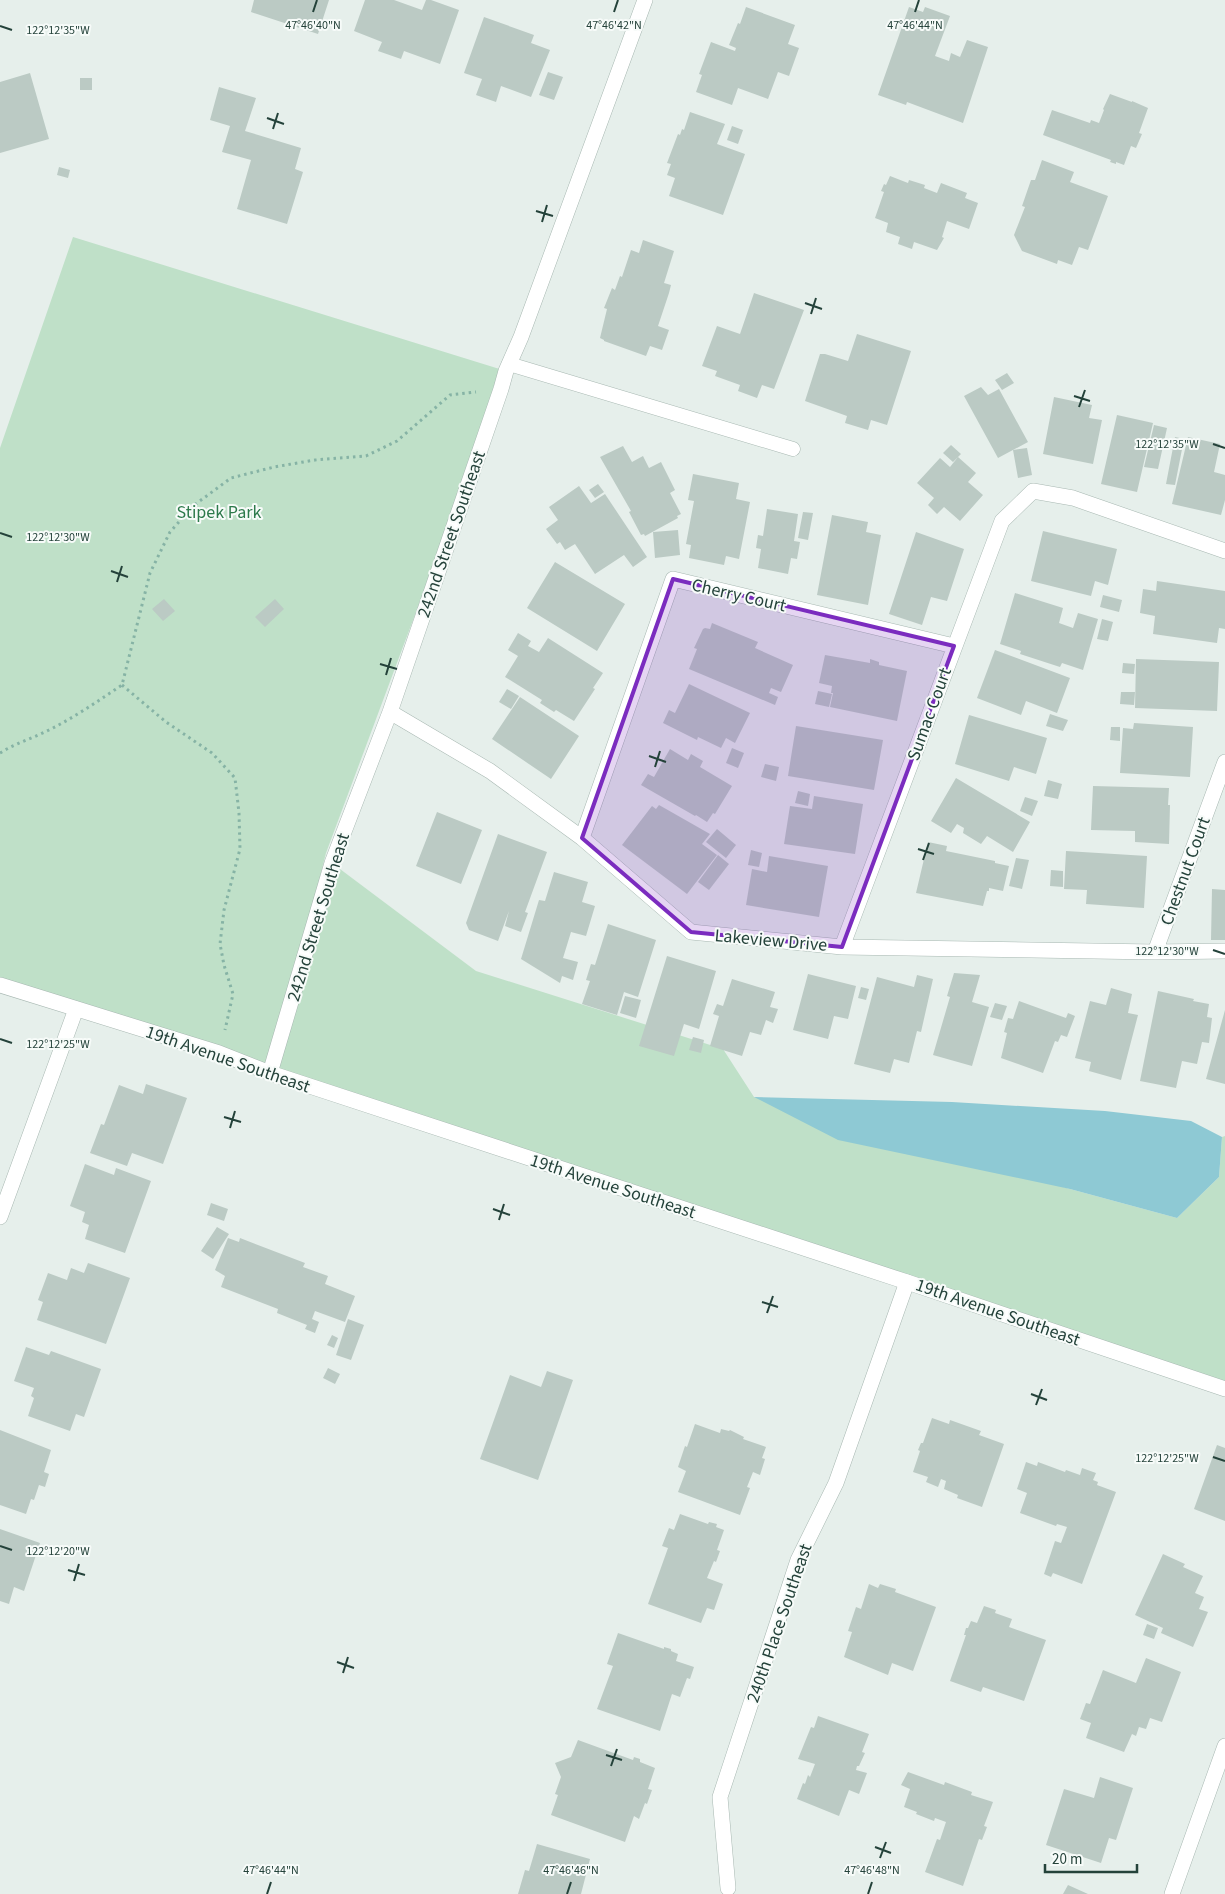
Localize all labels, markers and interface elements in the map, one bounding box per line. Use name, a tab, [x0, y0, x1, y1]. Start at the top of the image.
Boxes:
text: 47°46'40"N	[285, 17, 341, 34]
text: 47°46'42"N	[586, 17, 642, 34]
text: 47°46'44"N	[887, 17, 943, 34]
text: 122°12'35"W	[26, 22, 90, 39]
text: 122°12'35"W	[1135, 436, 1199, 453]
street label: 242nd Street Southeast	[411, 447, 492, 621]
park label: Stipek Park	[177, 500, 261, 525]
text: 122°12'30"W	[26, 529, 90, 546]
street label: Cherry Court	[689, 572, 789, 618]
street label: Sumac Court	[901, 664, 958, 764]
street label: Chestnut Court	[1154, 813, 1217, 929]
street label: 242nd Street Southeast	[281, 830, 356, 1004]
street label: Lakeview Drive	[714, 923, 828, 958]
text: 122°12'30"W	[1135, 943, 1199, 960]
street label: 19th Avenue Southeast	[142, 1020, 313, 1099]
text: 122°12'25"W	[26, 1036, 90, 1053]
street label: 19th Avenue Southeast	[527, 1148, 699, 1225]
street label: 19th Avenue Southeast	[912, 1273, 1083, 1352]
text: 122°12'25"W	[1135, 1450, 1199, 1467]
street label: 240th Place Southeast	[741, 1540, 818, 1706]
text: 122°12'20"W	[26, 1543, 90, 1560]
scale bar	[1045, 1842, 1138, 1874]
text: 20 m	[1052, 1849, 1082, 1870]
text: 47°46'44"N	[243, 1862, 299, 1879]
text: 47°46'46"N	[543, 1862, 599, 1879]
text: 47°46'48"N	[844, 1862, 900, 1879]

